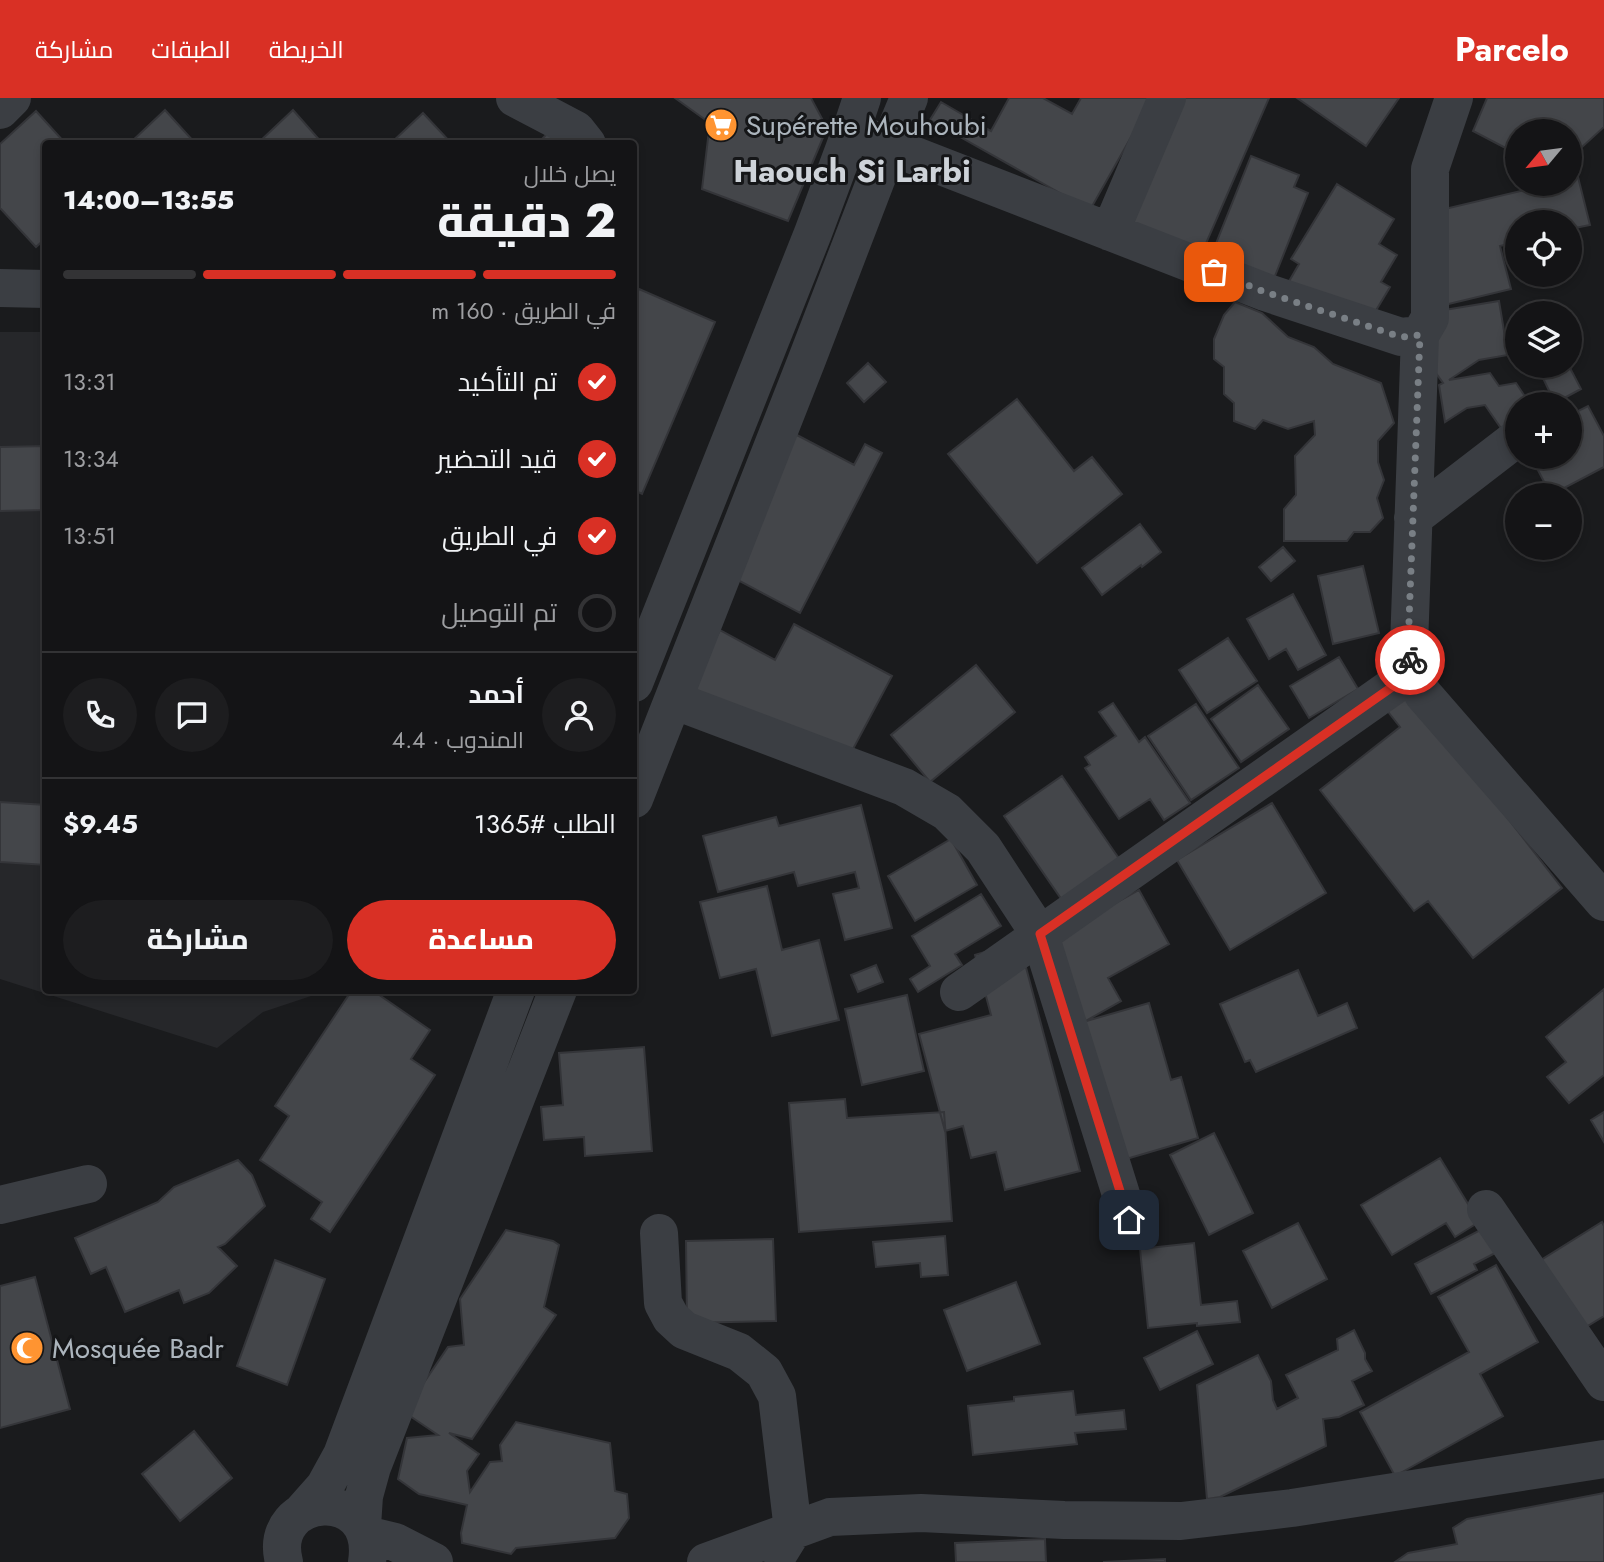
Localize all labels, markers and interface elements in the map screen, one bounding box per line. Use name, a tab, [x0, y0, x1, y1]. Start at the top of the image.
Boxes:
text: Parcelo	[1455, 26, 1569, 73]
text: مشاركة	[35, 32, 113, 67]
text: الطبقات	[151, 32, 231, 67]
text: الخريطة	[269, 32, 344, 67]
place label: Supérette Mouhoubi	[746, 105, 987, 146]
supermarket icon: Supérette Mouhoubi	[702, 106, 740, 144]
north arrow	[1505, 119, 1582, 196]
map controls	[1505, 119, 1582, 560]
district label: Haouch Si Larbi	[733, 148, 971, 194]
text: يصل خلال	[524, 157, 616, 191]
text: 13:55–14:00	[63, 181, 234, 219]
text: 2 دقيقة	[437, 188, 616, 254]
button: locate	[1505, 210, 1582, 287]
pin	[1184, 242, 1244, 302]
icon: bag	[1195, 253, 1233, 291]
text: في الطريق · 160 m	[431, 294, 616, 328]
button: layers	[1505, 301, 1582, 378]
text: تم التأكيد	[458, 363, 557, 401]
icon: check	[578, 363, 616, 401]
text: 13:31	[63, 365, 116, 399]
button: +	[1505, 392, 1582, 469]
text: قيد التحضير	[437, 440, 557, 478]
icon: check	[578, 440, 616, 478]
text: 13:34	[63, 442, 119, 476]
button: −	[1505, 483, 1582, 560]
text: في الطريق	[442, 517, 557, 555]
icon: check	[578, 517, 616, 555]
text: 13:51	[63, 519, 116, 553]
text: تم التوصيل	[441, 594, 557, 632]
courier	[1375, 625, 1445, 695]
icon: bike	[1391, 641, 1429, 679]
text: أحمد	[468, 675, 524, 713]
button: phone	[63, 678, 137, 752]
button: chat	[155, 678, 229, 752]
button: person	[542, 678, 616, 752]
text: المندوب · 4.4	[392, 723, 524, 757]
text: $9.45	[63, 805, 138, 843]
text: الطلب #1365	[474, 805, 616, 843]
button: مشاركة	[63, 900, 333, 980]
button: مساعدة	[347, 900, 616, 980]
pin	[1099, 1190, 1159, 1250]
icon: home	[1110, 1201, 1148, 1239]
place label: Mosquée Badr	[52, 1328, 224, 1369]
mosque icon: Mosquée Badr	[8, 1329, 46, 1367]

